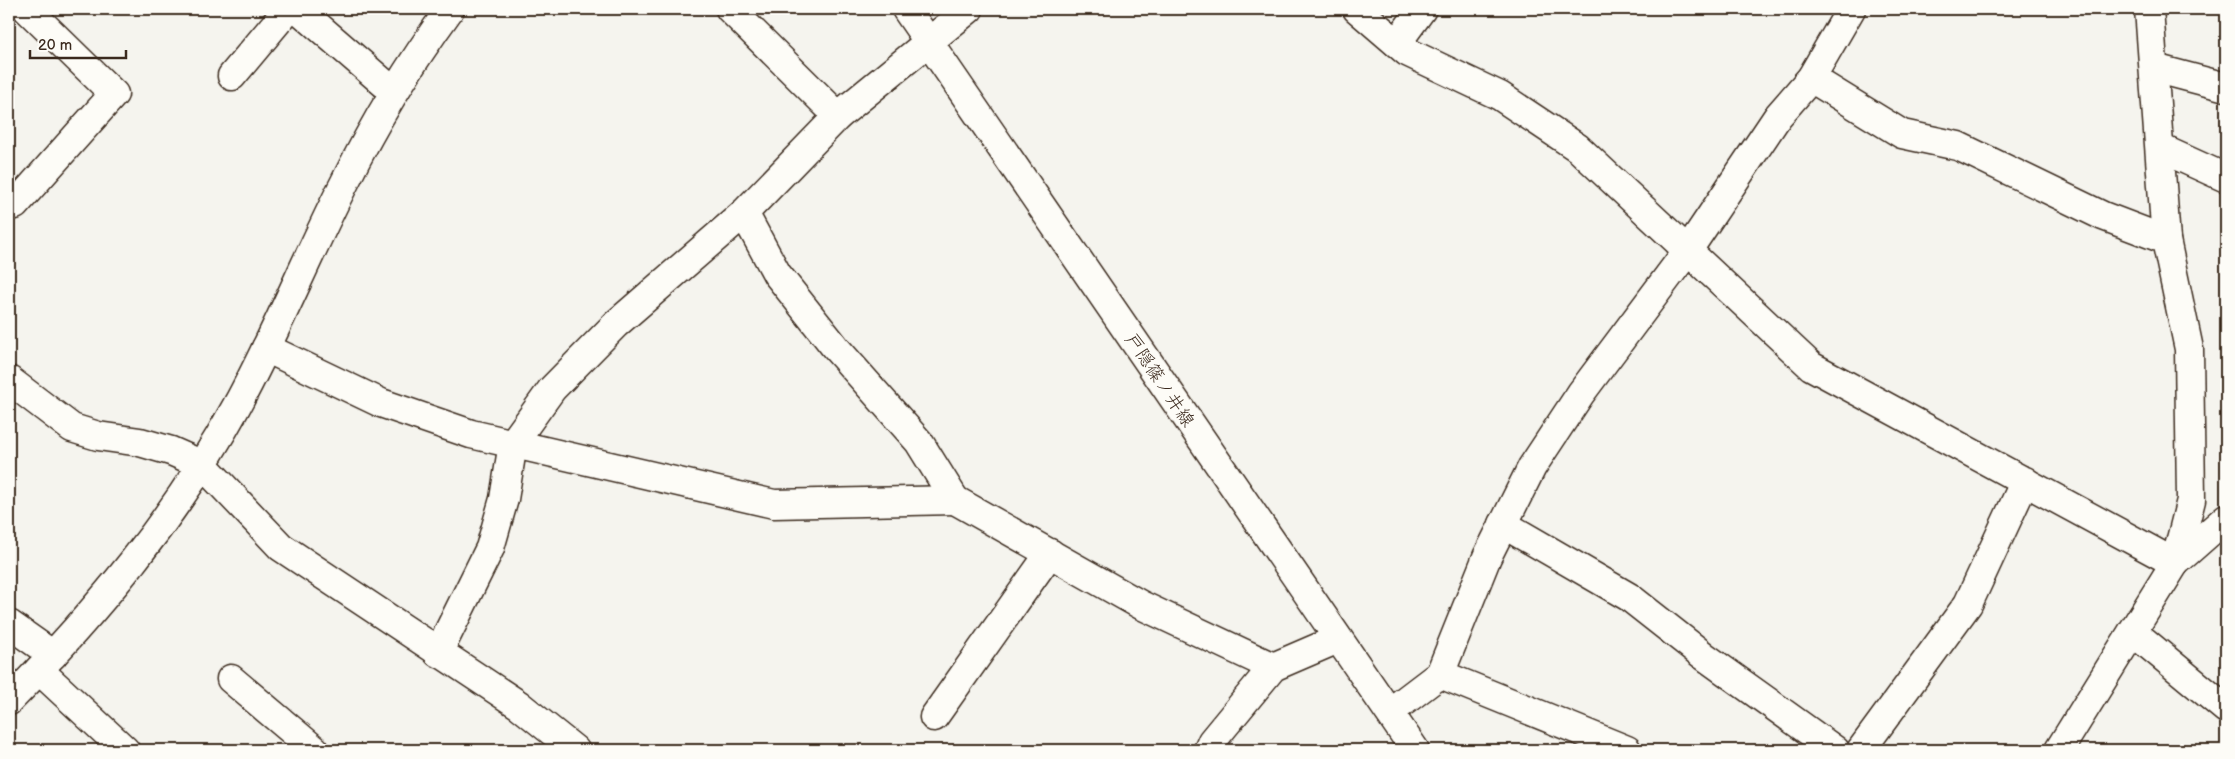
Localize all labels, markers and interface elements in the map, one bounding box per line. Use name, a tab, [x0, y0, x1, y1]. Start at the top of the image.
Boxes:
scale bar	[30, 28, 126, 60]
text: 20 m	[38, 36, 72, 55]
street label: 戸隠篠ノ井線	[1121, 330, 1198, 431]

